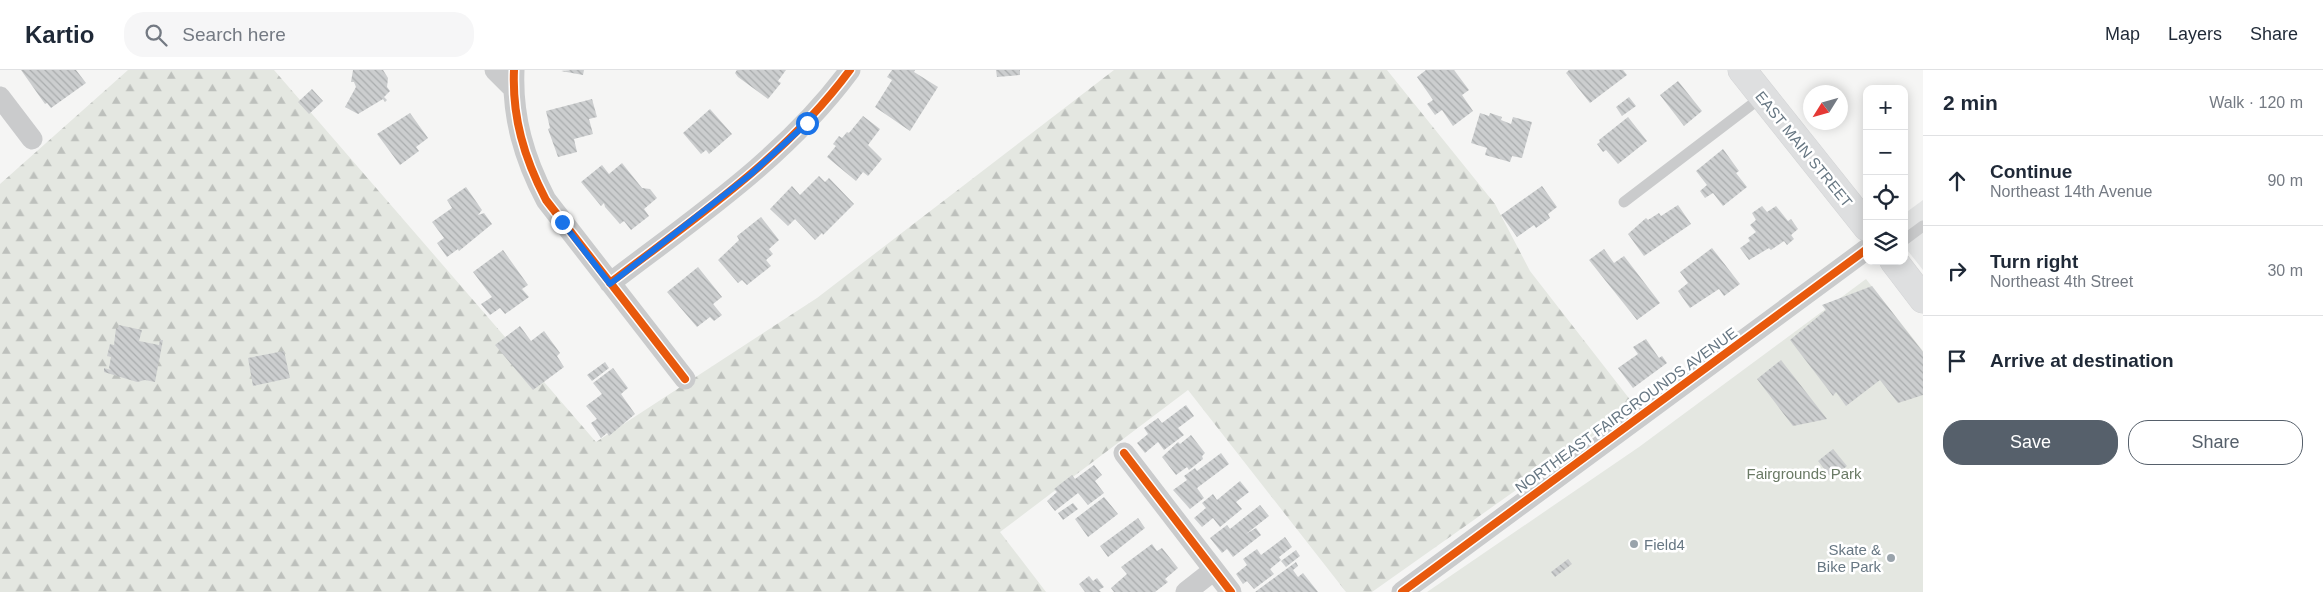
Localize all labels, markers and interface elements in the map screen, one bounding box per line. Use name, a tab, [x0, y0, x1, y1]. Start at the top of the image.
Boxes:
search box	[124, 12, 474, 57]
text: Kartio	[25, 21, 94, 48]
icon: search	[142, 21, 170, 49]
text: Search here	[182, 24, 286, 45]
text: Map	[2105, 24, 2140, 44]
text: Layers	[2168, 24, 2222, 44]
text: Share	[2250, 24, 2298, 44]
north arrow	[1803, 85, 1848, 130]
map controls	[1863, 85, 1908, 265]
button: +	[1863, 85, 1908, 130]
street label: EAST MAIN STREET	[1752, 88, 1856, 210]
text: 2 min	[1943, 91, 1998, 114]
text: Walk · 120 m	[2209, 94, 2303, 111]
route start	[796, 112, 819, 135]
button: −	[1863, 130, 1908, 175]
text: Continue	[1990, 161, 2072, 182]
icon: ahead	[1943, 167, 1971, 195]
text: 90 m	[2267, 172, 2303, 189]
button: locate	[1863, 175, 1908, 220]
text: Northeast 14th Avenue	[1990, 183, 2153, 200]
route end	[551, 211, 574, 234]
button: layers	[1863, 220, 1908, 265]
text: Turn right	[1990, 251, 2078, 272]
icon: right	[1943, 257, 1971, 285]
text: 30 m	[2267, 262, 2303, 279]
text: Northeast 4th Street	[1990, 273, 2133, 290]
street label: NORTHEAST FAIRGROUNDS AVENUE	[1512, 324, 1740, 496]
icon: arrive	[1943, 347, 1971, 375]
text: Arrive at destination	[1990, 350, 2174, 371]
button: Save	[1943, 420, 2118, 465]
button: Share	[2128, 420, 2303, 465]
park label: Fairgrounds Park	[1746, 465, 1862, 482]
place label: Field4	[1644, 536, 1685, 553]
marker: Field4	[1628, 538, 1640, 550]
place label: Skate & Bike Park	[1817, 541, 1881, 575]
marker: Skate & Bike Park	[1885, 552, 1897, 564]

